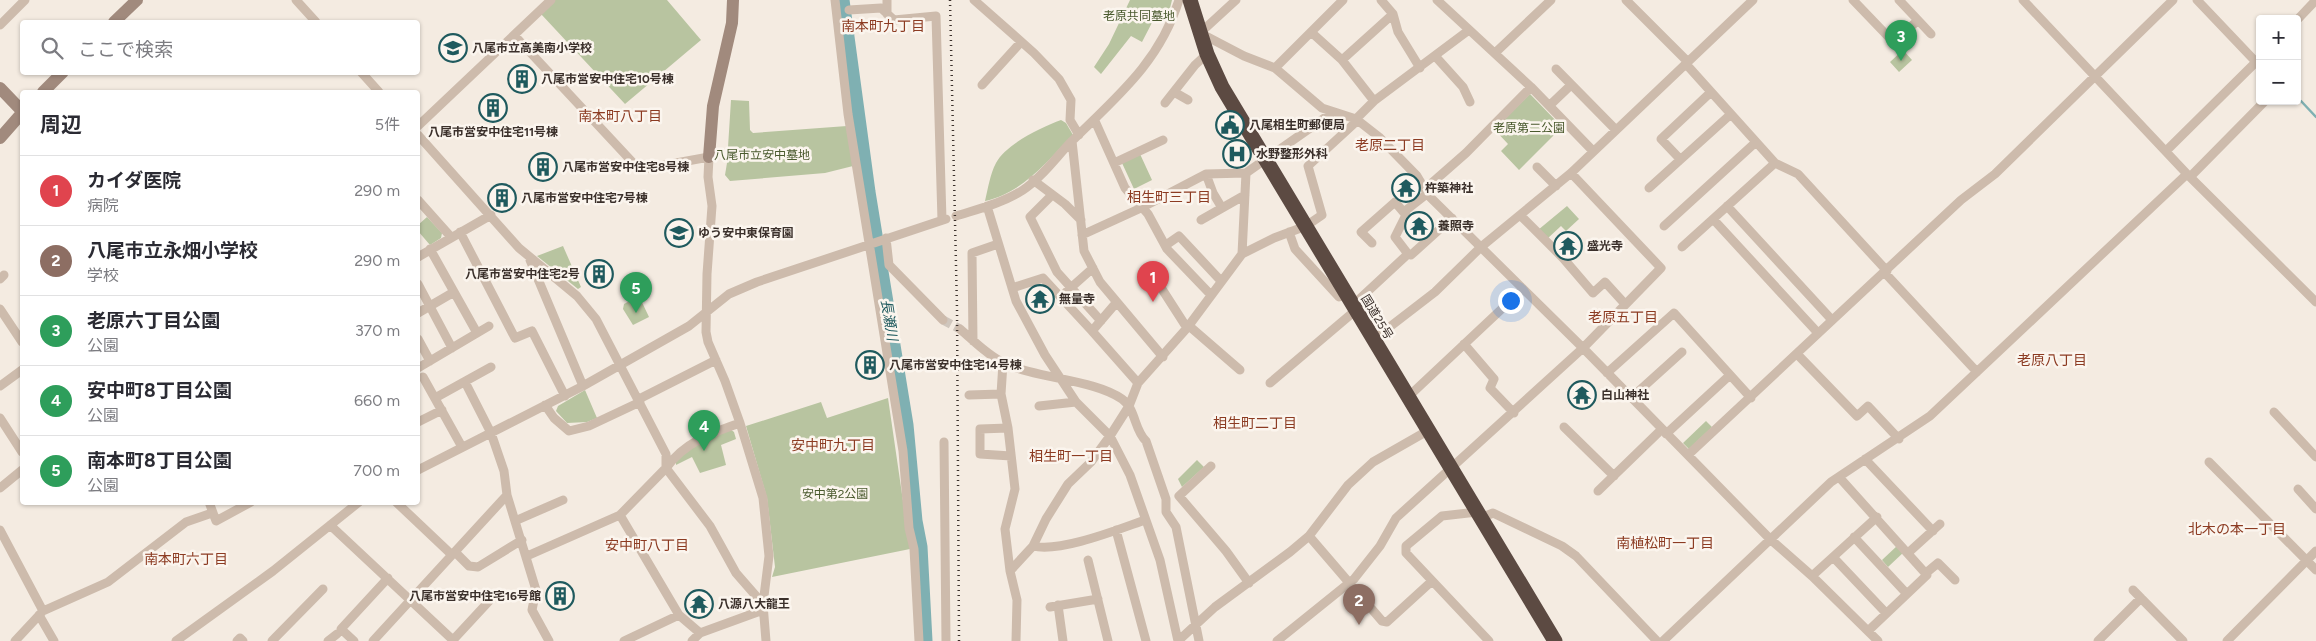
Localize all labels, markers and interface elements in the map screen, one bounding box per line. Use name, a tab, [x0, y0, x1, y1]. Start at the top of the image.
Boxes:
park label: 老原共同墓地	[1103, 9, 1175, 23]
map controls	[2256, 15, 2301, 105]
button: +	[2256, 15, 2301, 60]
district label: 南本町九丁目	[841, 18, 925, 35]
search box	[20, 20, 420, 75]
pin: 3	[1885, 20, 1917, 61]
school or university icon: 八尾市立高美南小学校	[438, 33, 468, 63]
icon: search	[38, 34, 66, 62]
text: ここで検索	[78, 38, 173, 61]
place label: 八尾市立高美南小学校	[472, 41, 592, 55]
button: −	[2256, 60, 2301, 105]
building icon: 八尾市営安中住宅10号棟	[507, 64, 537, 94]
place label: 八尾市営安中住宅10号棟	[541, 72, 674, 86]
building icon: 八尾市営安中住宅11号棟	[478, 93, 508, 123]
district label: 南本町八丁目	[578, 108, 662, 125]
public building icon: 八尾相生町郵便局	[1215, 110, 1245, 140]
text: 周辺	[40, 112, 82, 137]
text: 5件	[375, 115, 400, 134]
place label: 八尾相生町郵便局	[1249, 118, 1345, 132]
park label: 老原第二公園	[1493, 121, 1565, 135]
place label: 八尾市営安中住宅11号棟	[428, 125, 558, 139]
district label: 老原二丁目	[1355, 137, 1425, 154]
hospital icon: 水野整形外科	[1222, 139, 1252, 169]
place label: 水野整形外科	[1256, 147, 1328, 161]
park label: 八尾市立安中墓地	[714, 148, 810, 162]
building icon: 八尾市営安中住宅8号棟	[528, 152, 558, 182]
place label: 八尾市営安中住宅8号棟	[562, 160, 689, 174]
text: カイダ医院	[87, 169, 181, 192]
temple icon: 杵築神社	[1391, 173, 1421, 203]
text: 1	[53, 181, 59, 200]
text: 290 m	[354, 181, 400, 200]
place label: 杵築神社	[1425, 181, 1473, 195]
building icon: 八尾市営安中住宅7号棟	[487, 183, 517, 213]
district label: 相生町三丁目	[1127, 189, 1211, 206]
place label: 八尾市営安中住宅7号棟	[521, 191, 648, 205]
text: 病院	[87, 196, 119, 215]
temple icon: 養照寺	[1404, 211, 1434, 241]
school or university icon: ゆう安中東保育園	[664, 218, 694, 248]
place label: 養照寺	[1438, 219, 1474, 233]
place label: ゆう安中東保育園	[698, 226, 794, 240]
temple icon: 盛光寺	[1553, 231, 1583, 261]
text: 八尾市立永畑小学校	[87, 239, 258, 262]
place label: 盛光寺	[1587, 239, 1623, 253]
text: 2	[51, 251, 61, 270]
text: 290 m	[354, 251, 400, 270]
building icon: 八尾市営安中住宅2号	[584, 259, 614, 289]
pin: 1	[1137, 261, 1169, 302]
text: 学校	[87, 266, 119, 285]
place label: 八尾市営安中住宅2号	[465, 267, 580, 281]
pin: 5	[620, 272, 652, 313]
temple icon: 無量寺	[1025, 284, 1055, 314]
your location	[1498, 288, 1524, 314]
place label: 無量寺	[1059, 292, 1095, 306]
street label: 国道25号	[1358, 292, 1396, 342]
water label: 長瀬川	[877, 298, 901, 344]
text: 老原六丁目公園	[87, 309, 220, 332]
district label: 老原五丁目	[1588, 309, 1658, 326]
text: 3	[52, 321, 60, 340]
text: 370 m	[355, 321, 400, 340]
text: 公園	[87, 336, 119, 355]
building icon: 八尾市営安中住宅14号棟	[855, 350, 885, 380]
district label: 老原八丁目	[2017, 352, 2087, 369]
place label: 八尾市営安中住宅14号棟	[889, 358, 1022, 372]
text: 安中町8丁目公園	[87, 379, 232, 402]
temple icon: 白山神社	[1567, 380, 1597, 410]
place label: 白山神社	[1601, 388, 1649, 402]
text: 4	[51, 391, 61, 410]
text: 660 m	[354, 391, 400, 410]
text: 公園	[87, 406, 119, 425]
pin: 4	[688, 410, 720, 451]
district label: 相生町二丁目	[1213, 415, 1297, 432]
district label: 安中町九丁目	[791, 437, 875, 454]
district label: 相生町一丁目	[1029, 448, 1113, 465]
text: 南本町8丁目公園	[87, 449, 232, 472]
text: 5	[51, 461, 61, 480]
text: 700 m	[353, 461, 400, 480]
text: 公園	[87, 476, 119, 495]
park label: 安中第2公園	[802, 487, 868, 501]
district label: 北木の本一丁目	[2188, 521, 2286, 538]
district label: 南植松町一丁目	[1616, 535, 1714, 552]
district label: 安中町八丁目	[605, 537, 689, 554]
district label: 南本町六丁目	[144, 551, 228, 568]
building icon: 八尾市営安中住宅16号館	[545, 581, 575, 611]
pin: 2	[1343, 584, 1375, 625]
place label: 八尾市営安中住宅16号館	[409, 589, 541, 603]
temple icon: 八源八大龍王	[684, 589, 714, 619]
place label: 八源八大龍王	[718, 597, 790, 611]

